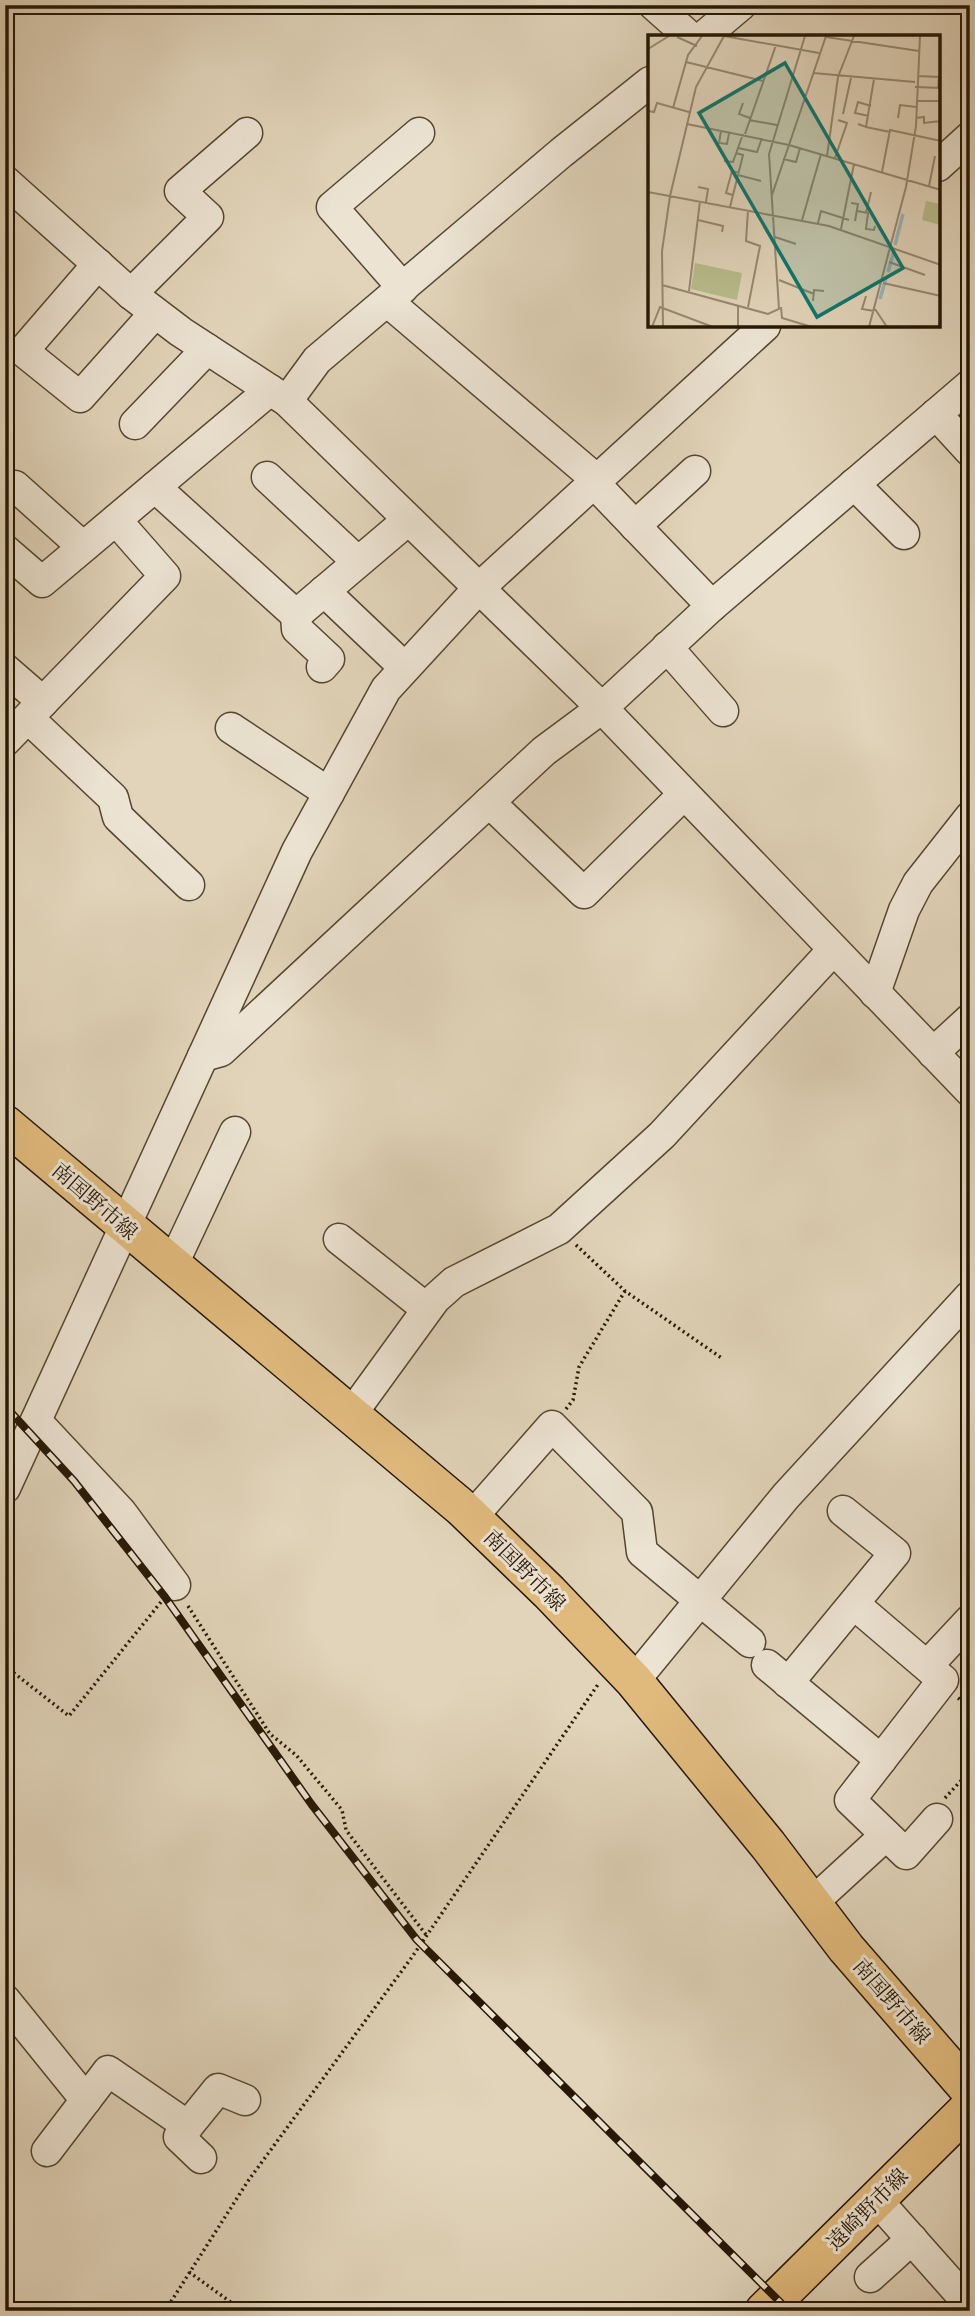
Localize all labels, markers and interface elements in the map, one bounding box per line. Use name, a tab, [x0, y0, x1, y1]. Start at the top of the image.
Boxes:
inset map	[648, 35, 940, 327]
street label: 南国野市線	[47, 1157, 143, 1245]
street label: 南国野市線	[479, 1524, 571, 1616]
street label: 南国野市線	[848, 1953, 936, 2049]
street label: 遠崎野市線	[821, 2163, 913, 2255]

